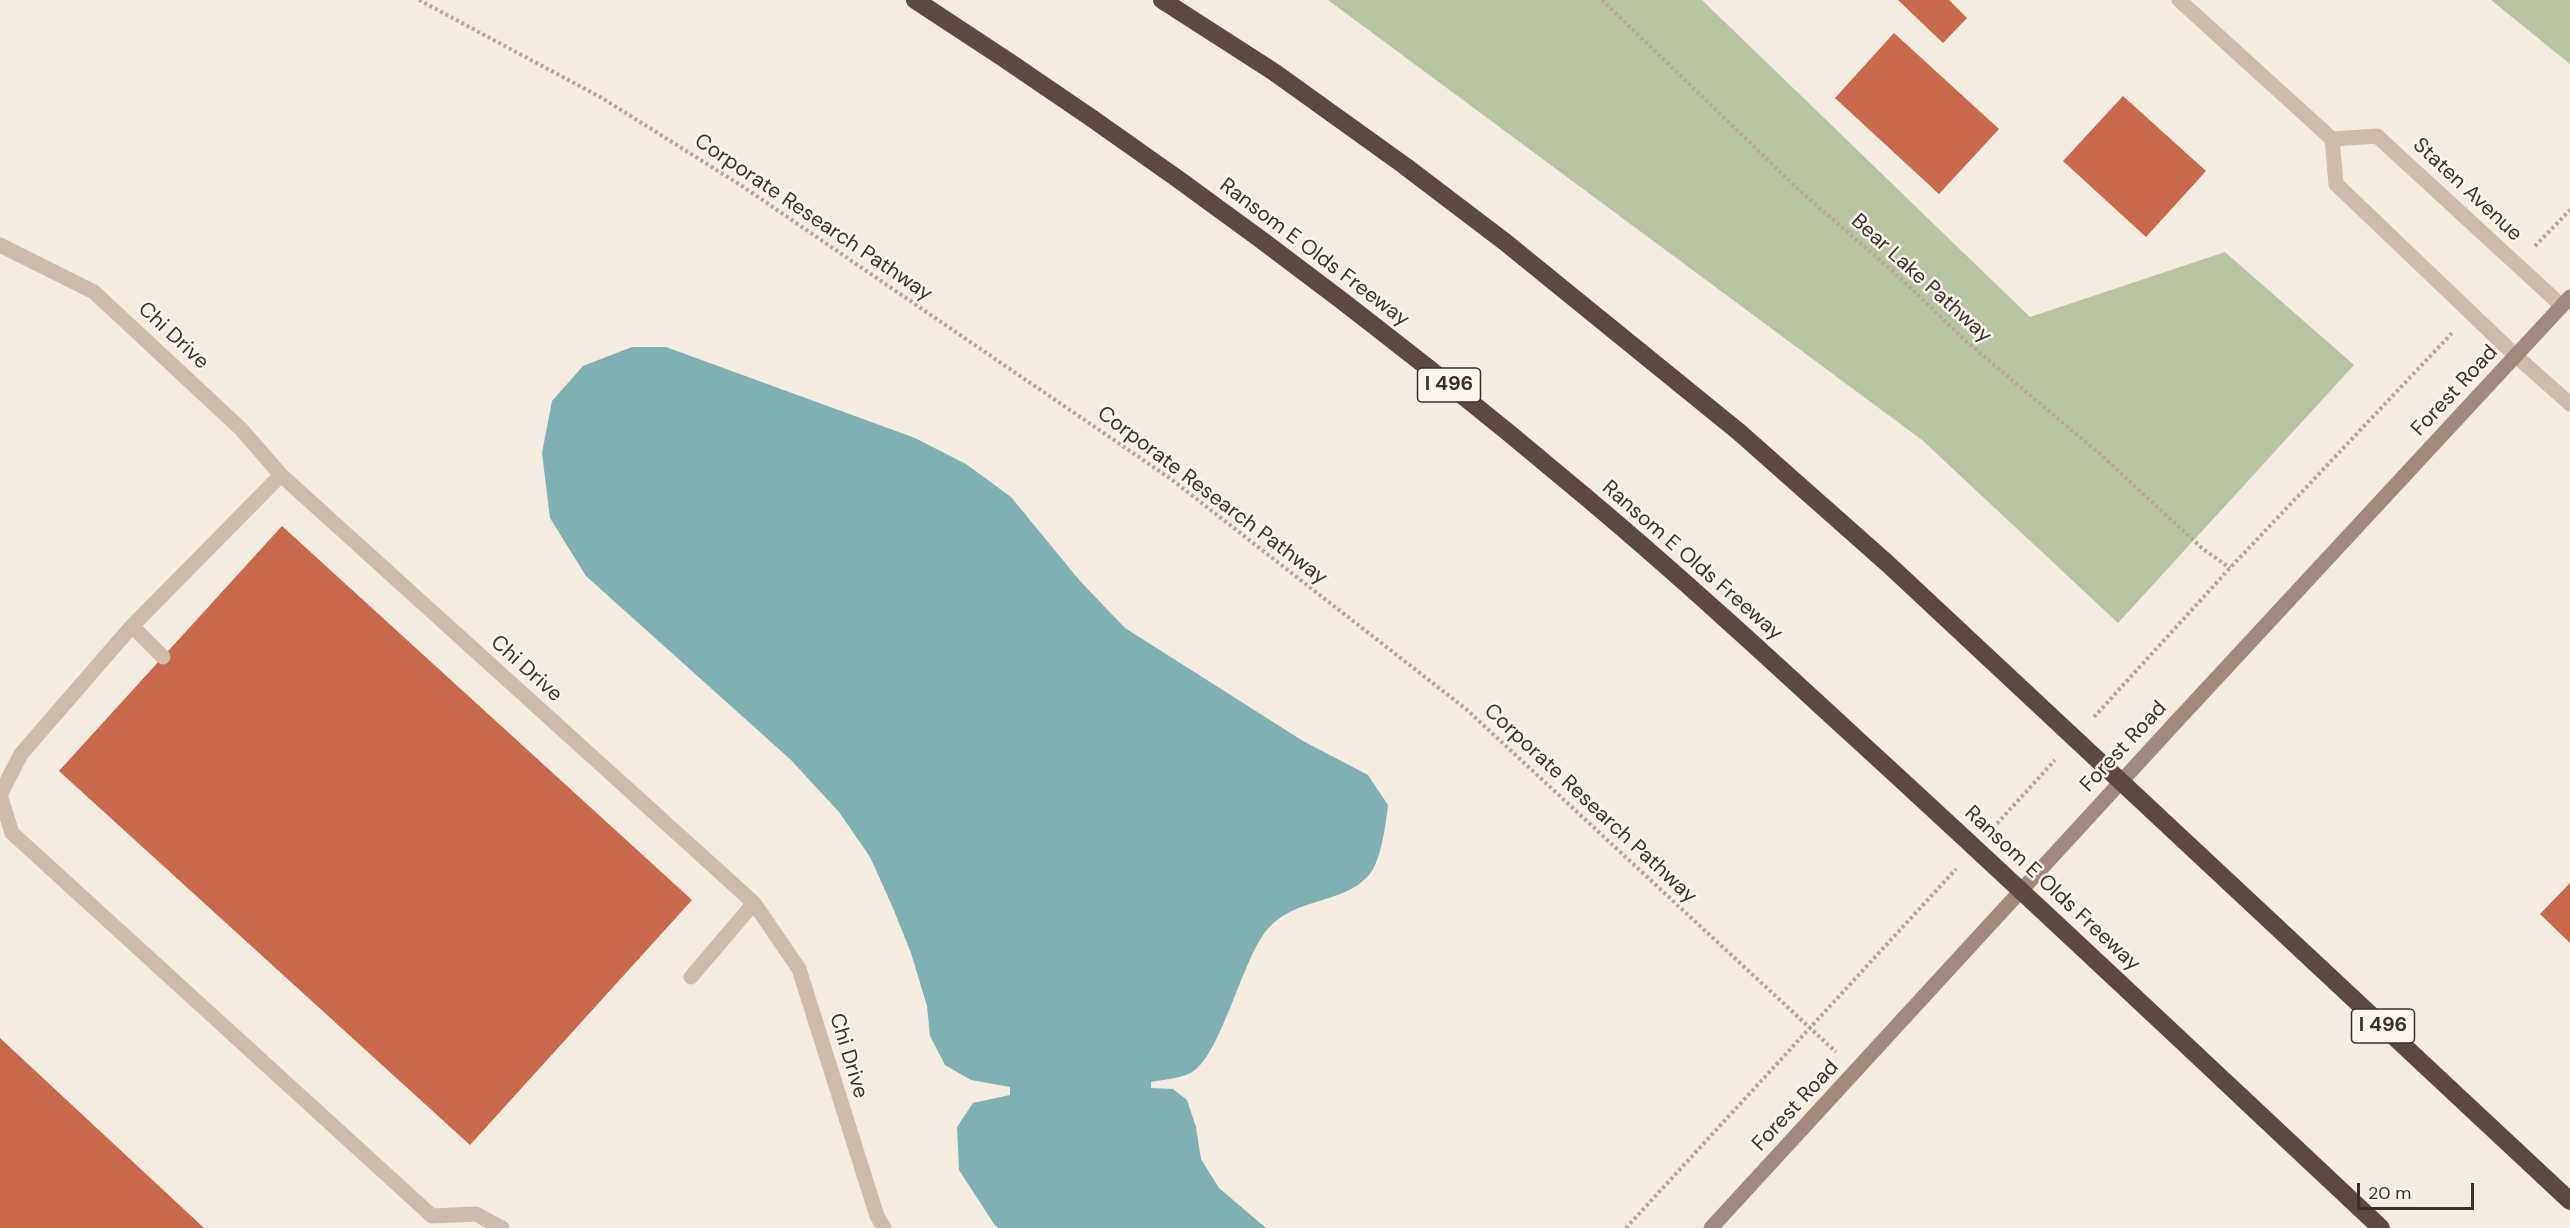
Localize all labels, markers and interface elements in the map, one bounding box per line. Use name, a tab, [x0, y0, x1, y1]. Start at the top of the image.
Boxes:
street label: Corporate Research Pathway	[689, 129, 937, 307]
street label: Staten Avenue	[2407, 133, 2527, 247]
street label: Ransom E Olds Freeway	[1214, 173, 1414, 333]
street label: Bear Lake Pathway	[1845, 209, 1997, 349]
street label: Chi Drive	[132, 297, 214, 375]
street label: Forest Road	[2406, 340, 2504, 442]
road number: I 496	[1418, 368, 1480, 402]
street label: Corporate Research Pathway	[1092, 401, 1332, 591]
street label: Ransom E Olds Freeway	[1597, 476, 1787, 646]
street label: Chi Drive	[485, 630, 567, 708]
street label: Forest Road	[2075, 696, 2173, 798]
street label: Corporate Research Pathway	[1478, 699, 1702, 909]
street label: Ransom E Olds Freeway	[1959, 801, 2145, 977]
road number: I 496	[2352, 1009, 2414, 1043]
street label: Chi Drive	[823, 1010, 873, 1102]
street label: Forest Road	[1747, 1055, 1845, 1157]
scale bar	[2360, 1171, 2477, 1209]
text: 20 m	[2368, 1181, 2411, 1205]

